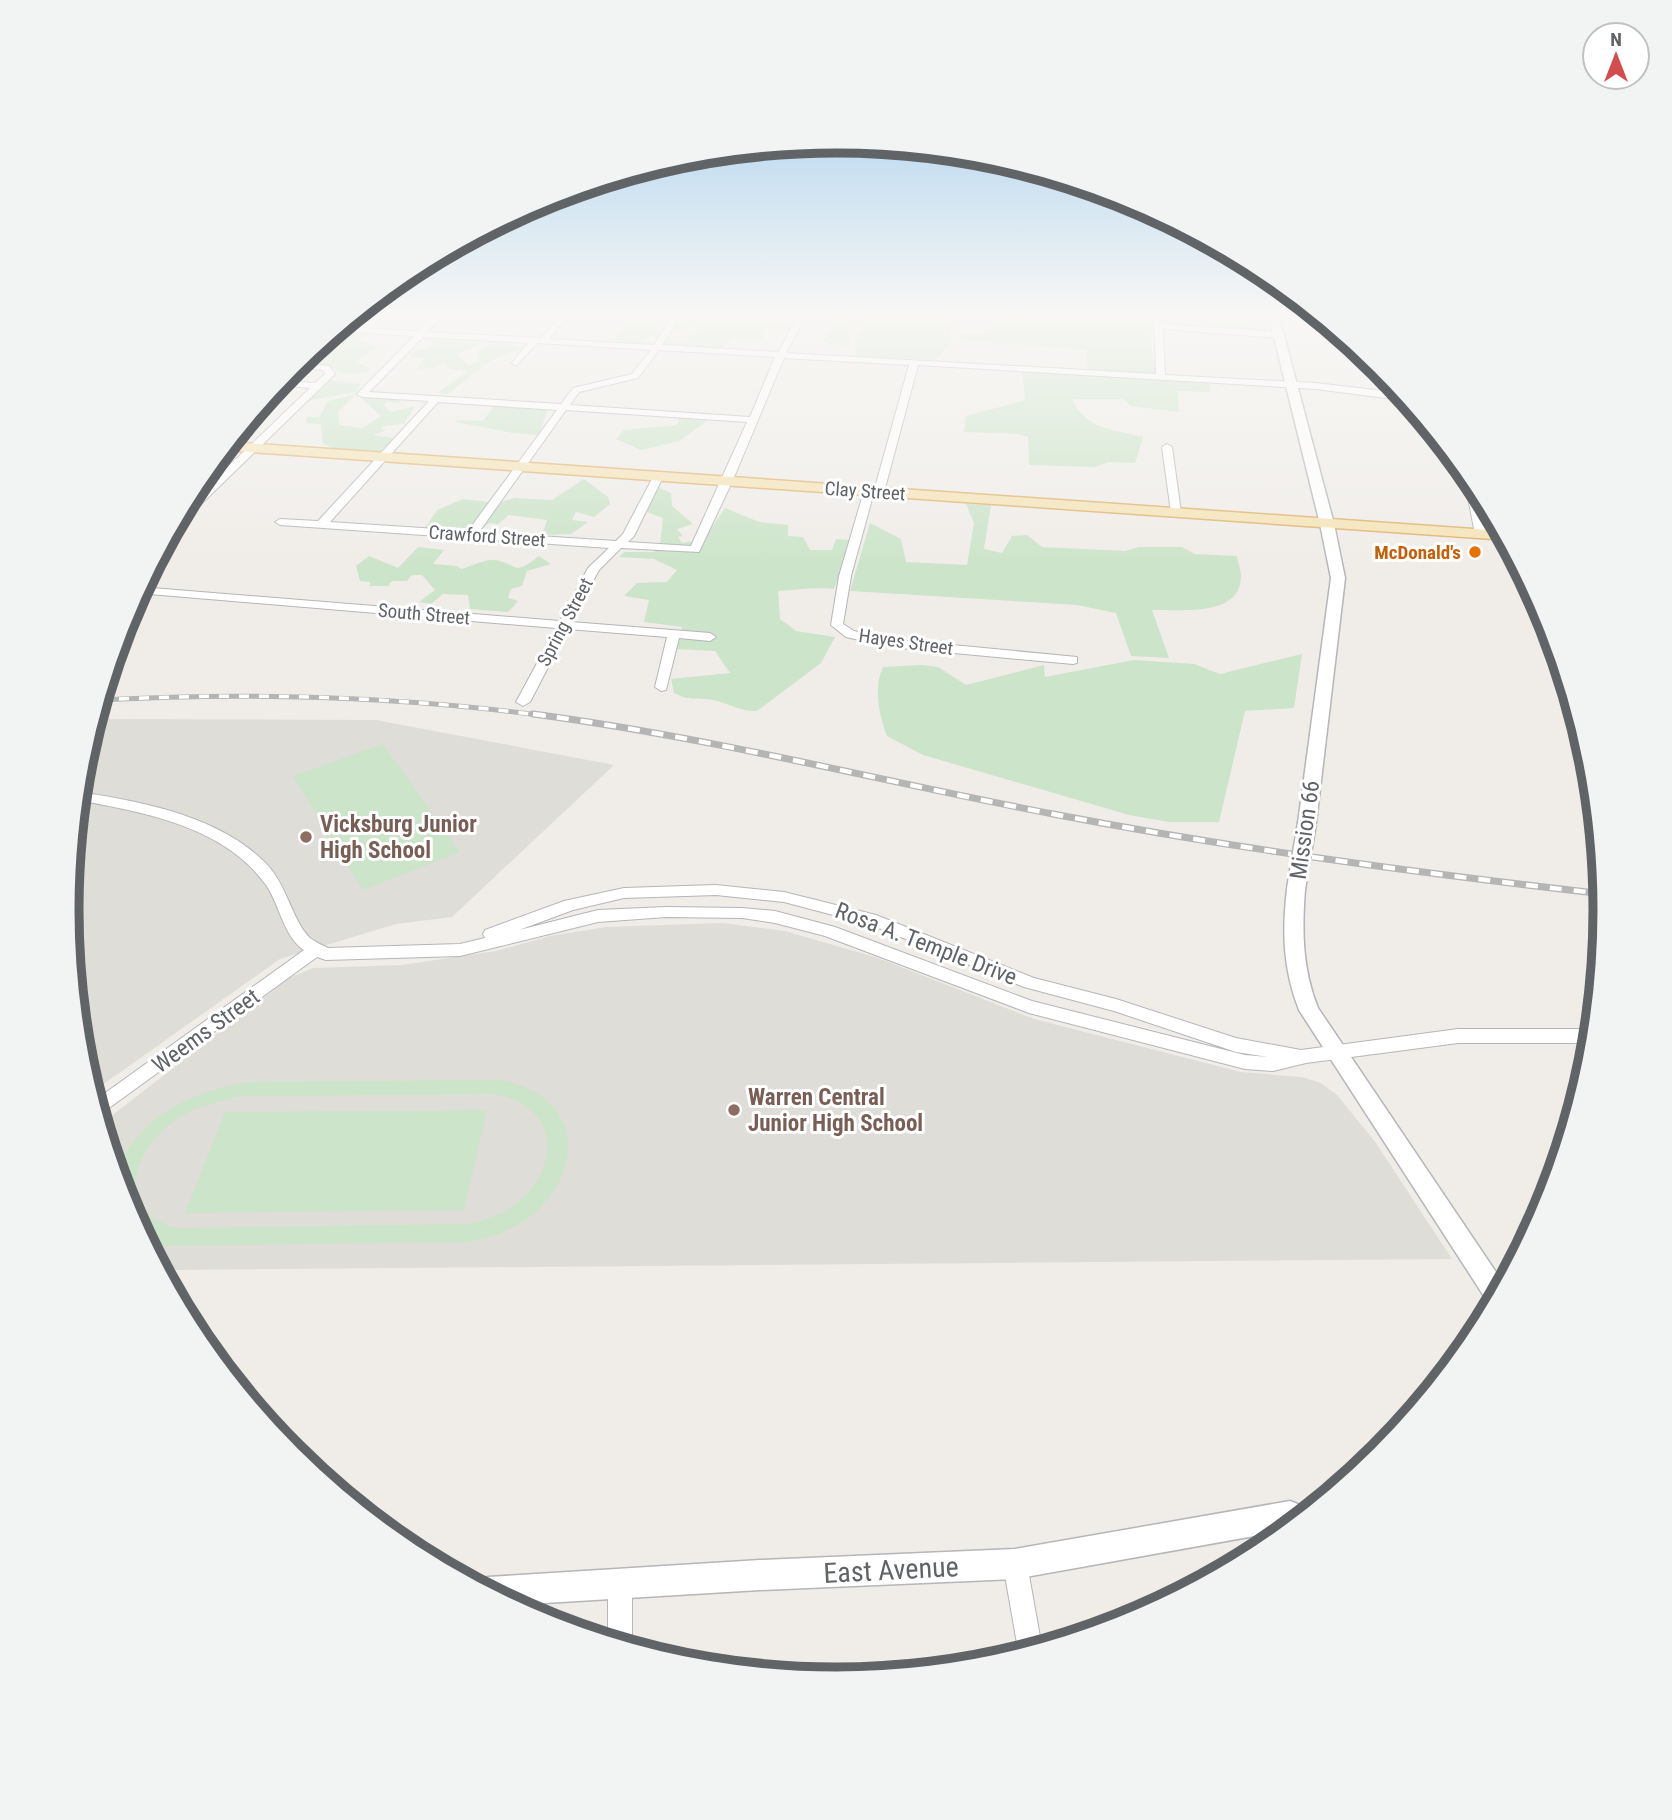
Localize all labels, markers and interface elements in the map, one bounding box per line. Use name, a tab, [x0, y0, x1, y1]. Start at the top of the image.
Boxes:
north arrow	[1581, 21, 1651, 91]
text: N	[1610, 28, 1622, 51]
street label: Clay Street	[824, 477, 906, 505]
street label: Crawford Street	[428, 520, 546, 552]
place label: McDonald's	[1374, 541, 1461, 564]
marker: McDonald's	[1467, 544, 1483, 560]
street label: Spring Street	[532, 574, 598, 670]
street label: South Street	[377, 599, 471, 629]
street label: Hayes Street	[857, 624, 955, 660]
street label: Mission 66	[1285, 779, 1325, 881]
place label: Vicksburg Junior High School	[320, 811, 477, 864]
marker: Vicksburg Junior High School	[298, 829, 314, 845]
street label: Rosa A. Temple Drive	[831, 897, 1021, 991]
street label: Weems Street	[147, 983, 265, 1079]
place label: Warren Central Junior High School	[748, 1084, 923, 1137]
marker: Warren Central Junior High School	[726, 1102, 742, 1118]
street label: East Avenue	[823, 1550, 959, 1590]

